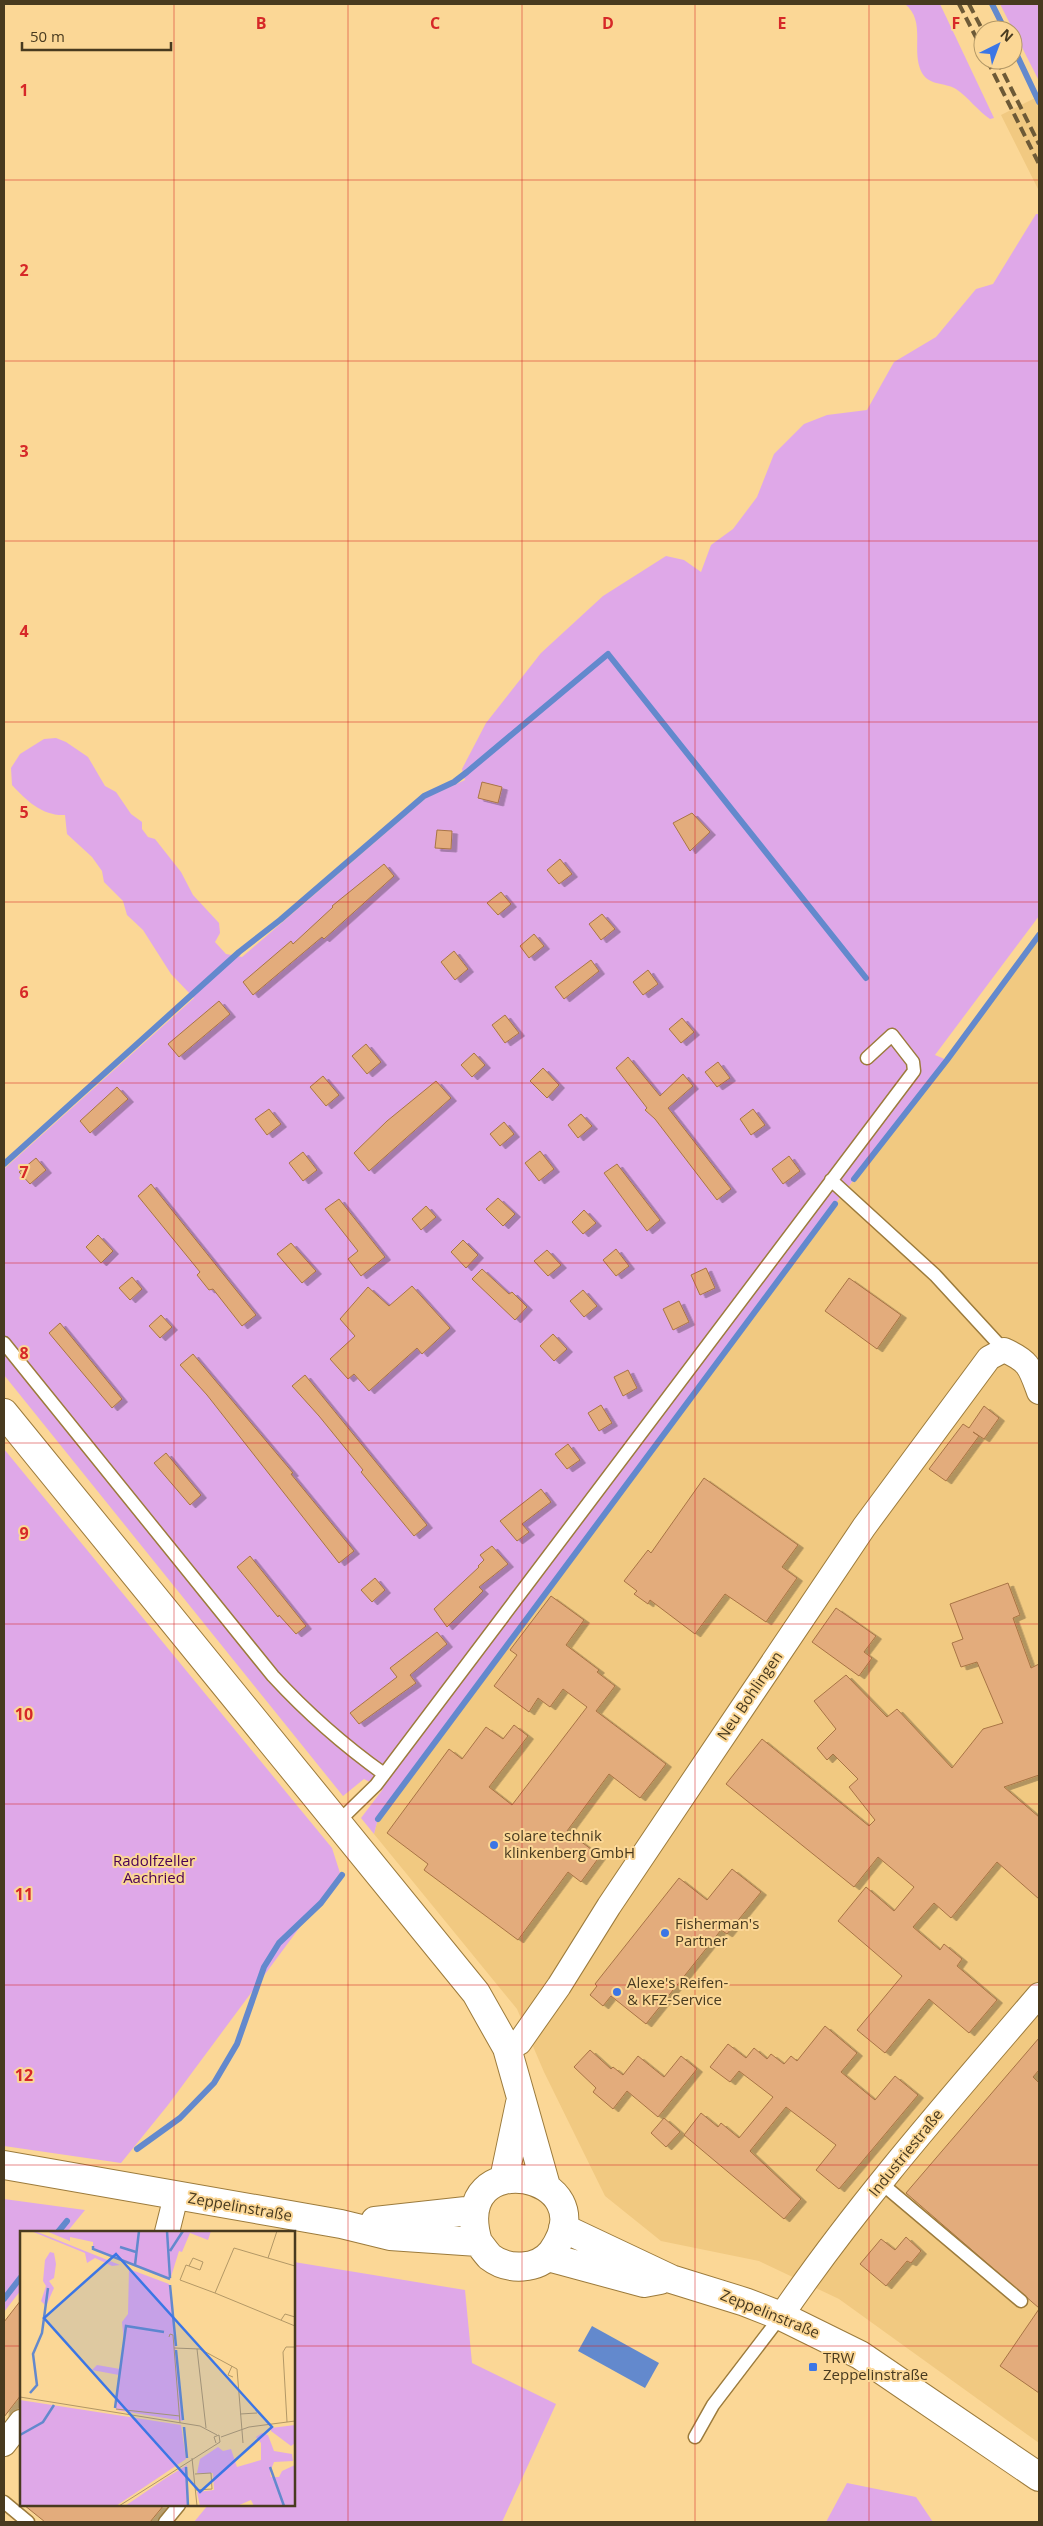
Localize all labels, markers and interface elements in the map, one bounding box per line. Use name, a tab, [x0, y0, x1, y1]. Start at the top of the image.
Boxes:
text: B	[256, 12, 266, 34]
text: C	[430, 12, 440, 34]
text: D	[602, 12, 614, 34]
text: E	[778, 12, 787, 34]
text: F	[952, 12, 960, 34]
scale bar	[22, 20, 171, 52]
north arrow	[973, 20, 1023, 70]
text: N	[996, 24, 1018, 46]
text: 50 m	[30, 26, 65, 46]
text: 1	[19, 79, 29, 101]
text: 2	[19, 259, 29, 281]
text: 3	[19, 440, 29, 462]
text: 4	[19, 620, 29, 642]
text: 5	[19, 801, 29, 823]
text: 6	[19, 981, 29, 1003]
text: 7	[19, 1161, 29, 1183]
text: 8	[19, 1342, 29, 1364]
text: 9	[19, 1522, 29, 1544]
street label: Neu Bohlingen	[712, 1647, 786, 1744]
text: 10	[15, 1703, 33, 1725]
place label: solare technik klinkenberg GmbH	[504, 1825, 635, 1862]
marker: solare technik klinkenberg GmbH	[488, 1839, 500, 1851]
park label: Radolfzeller Aachried	[113, 1850, 195, 1887]
text: 11	[15, 1883, 33, 1905]
place label: Fisherman's Partner	[675, 1913, 759, 1950]
marker: Fisherman's Partner	[659, 1927, 671, 1939]
place label: Alexe's Reifen- & KFZ-Service	[627, 1972, 728, 2009]
marker: Alexe's Reifen- & KFZ-Service	[611, 1986, 623, 1998]
text: 12	[15, 2064, 33, 2086]
street label: Industriestraße	[864, 2104, 947, 2200]
street label: Zeppelinstraße	[187, 2187, 294, 2225]
inset map	[20, 2231, 295, 2506]
street label: Zeppelinstraße	[718, 2284, 823, 2342]
place label: TRW Zeppelinstraße	[823, 2347, 928, 2384]
marker: TRW Zeppelinstraße	[807, 2361, 819, 2373]

